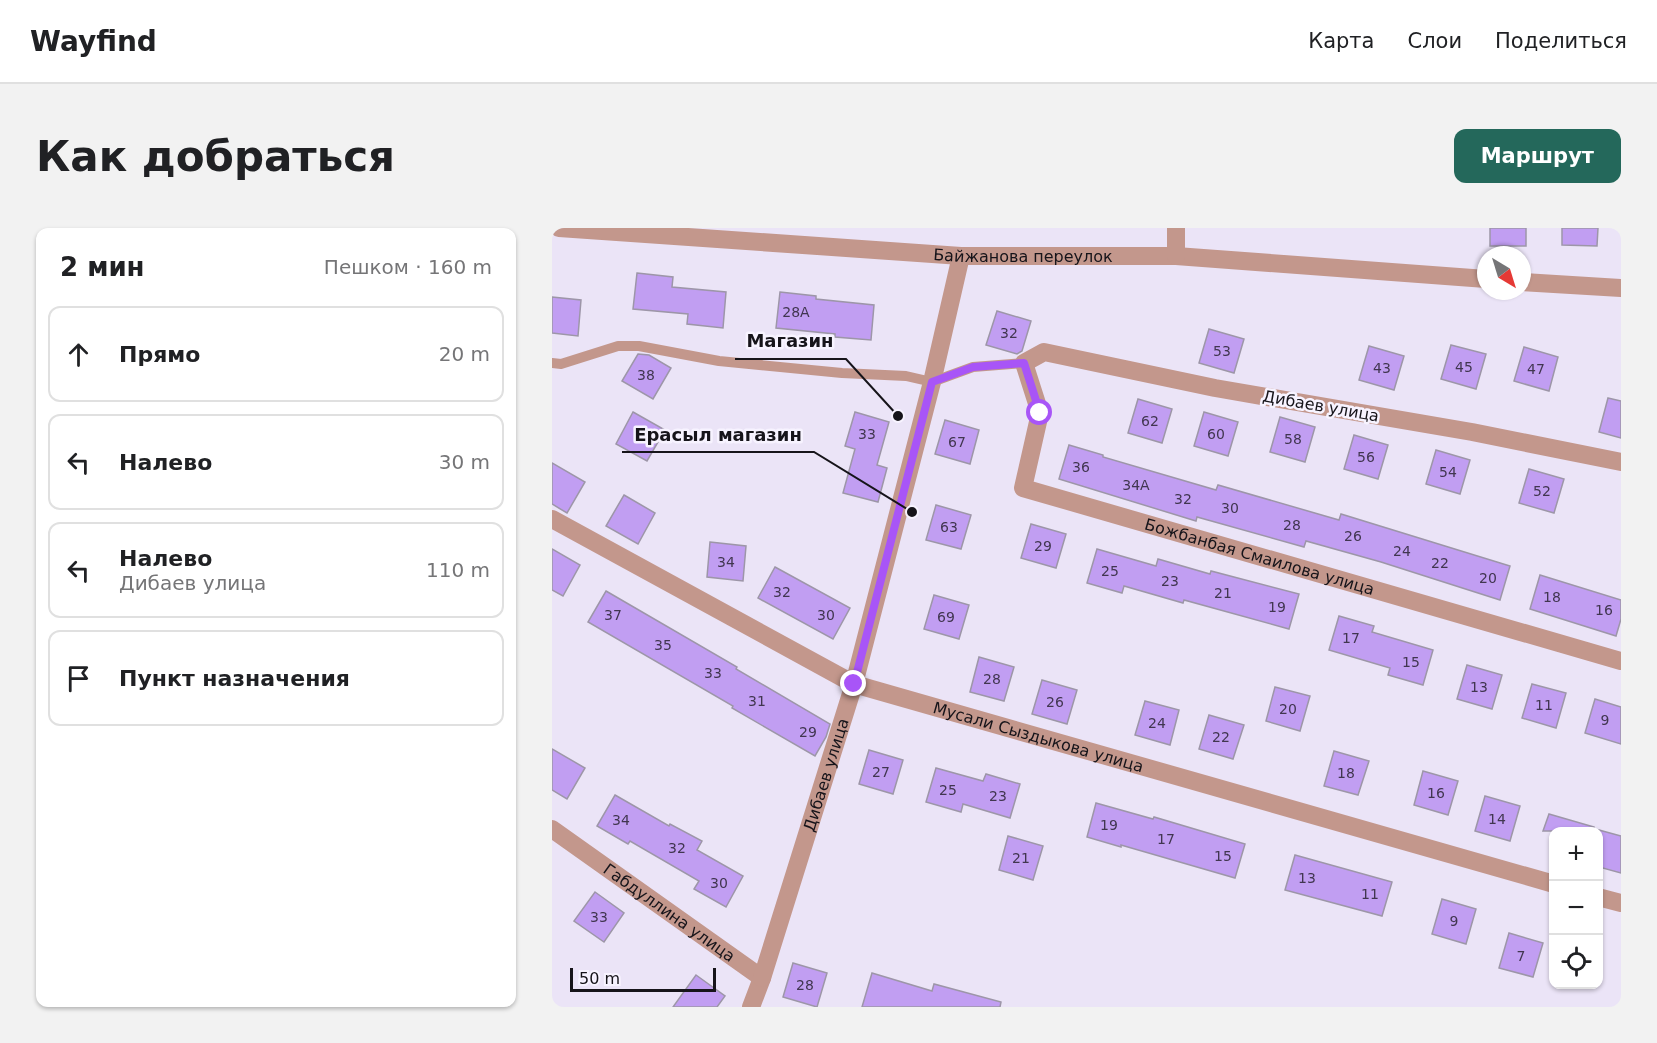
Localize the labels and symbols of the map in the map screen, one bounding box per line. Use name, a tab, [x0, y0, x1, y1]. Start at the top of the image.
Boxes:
street label: Байжанова переулок	[933, 245, 1113, 266]
north arrow	[1477, 246, 1531, 300]
house number: 28А	[782, 304, 810, 320]
callout: Магазин	[735, 323, 846, 359]
house number: 32	[1000, 325, 1018, 341]
text: Магазин	[746, 330, 834, 351]
house number: 53	[1213, 343, 1231, 359]
house number: 45	[1455, 359, 1473, 375]
house number: 43	[1373, 360, 1391, 376]
house number: 47	[1527, 361, 1545, 377]
house number: 38	[637, 367, 655, 383]
street label: Дибаев улица	[1261, 386, 1381, 426]
route start	[1026, 399, 1052, 425]
house number: 62	[1141, 413, 1159, 429]
callout: Ерасыл магазин	[622, 416, 814, 452]
text: Ерасыл магазин	[634, 424, 802, 445]
house number: 33	[858, 426, 876, 442]
house number: 60	[1207, 426, 1225, 442]
house number: 58	[1284, 431, 1302, 447]
house number: 67	[948, 434, 966, 450]
house number: 56	[1357, 449, 1375, 465]
house number: 36	[1072, 459, 1090, 475]
house number: 54	[1439, 464, 1457, 480]
house number: 34А	[1122, 477, 1150, 493]
house number: 52	[1533, 483, 1551, 499]
house number: 32	[1174, 491, 1192, 507]
house number: 30	[1221, 500, 1239, 516]
street label: Божбанбая Смаилова улица	[1142, 514, 1377, 599]
house number: 28	[1283, 517, 1301, 533]
house number: 63	[940, 519, 958, 535]
house number: 26	[1344, 528, 1362, 544]
house number: 29	[1034, 538, 1052, 554]
house number: 24	[1393, 543, 1411, 559]
house number: 34	[717, 554, 735, 570]
house number: 22	[1431, 555, 1449, 571]
house number: 25	[1101, 563, 1119, 579]
house number: 20	[1479, 570, 1497, 586]
house number: 23	[1161, 573, 1179, 589]
house number: 32	[773, 584, 791, 600]
house number: 21	[1214, 585, 1232, 601]
house number: 18	[1543, 589, 1561, 605]
house number: 19	[1268, 599, 1286, 615]
house number: 16	[1595, 602, 1613, 618]
house number: 37	[604, 607, 622, 623]
house number: 30	[817, 607, 835, 623]
house number: 69	[937, 609, 955, 625]
house number: 17	[1342, 630, 1360, 646]
house number: 35	[654, 637, 672, 653]
house number: 15	[1402, 654, 1420, 670]
house number: 33	[704, 665, 722, 681]
route end	[840, 670, 866, 696]
house number: 28	[983, 671, 1001, 687]
house number: 13	[1470, 679, 1488, 695]
house number: 31	[748, 693, 766, 709]
house number: 26	[1046, 694, 1064, 710]
house number: 11	[1535, 697, 1553, 713]
street label: Мусали Сыздыкова улица	[931, 698, 1146, 776]
house number: 20	[1279, 701, 1297, 717]
house number: 9	[1601, 712, 1609, 728]
house number: 24	[1148, 715, 1166, 731]
street label: Дибаев улица	[799, 716, 852, 834]
house number: 29	[799, 724, 817, 740]
house number: 22	[1212, 729, 1230, 745]
house number: 27	[872, 764, 890, 780]
house number: 18	[1337, 765, 1355, 781]
house number: 25	[939, 782, 957, 798]
house number: 16	[1427, 785, 1445, 801]
house number: 23	[989, 788, 1007, 804]
house number: 14	[1488, 811, 1506, 827]
house number: 34	[612, 812, 630, 828]
house number: 19	[1100, 817, 1118, 833]
house number: 17	[1157, 831, 1175, 847]
house number: 32	[668, 840, 686, 856]
house number: 15	[1214, 848, 1232, 864]
house number: 21	[1012, 850, 1030, 866]
street label: Габдуллина улица	[600, 859, 739, 966]
house number: 13	[1298, 870, 1316, 886]
house number: 30	[710, 875, 728, 891]
house number: 11	[1361, 886, 1379, 902]
house number: 33	[590, 909, 608, 925]
house number: 9	[1450, 913, 1458, 929]
house number: 7	[1517, 948, 1525, 964]
scale bar	[570, 965, 716, 992]
house number: 28	[796, 977, 814, 993]

